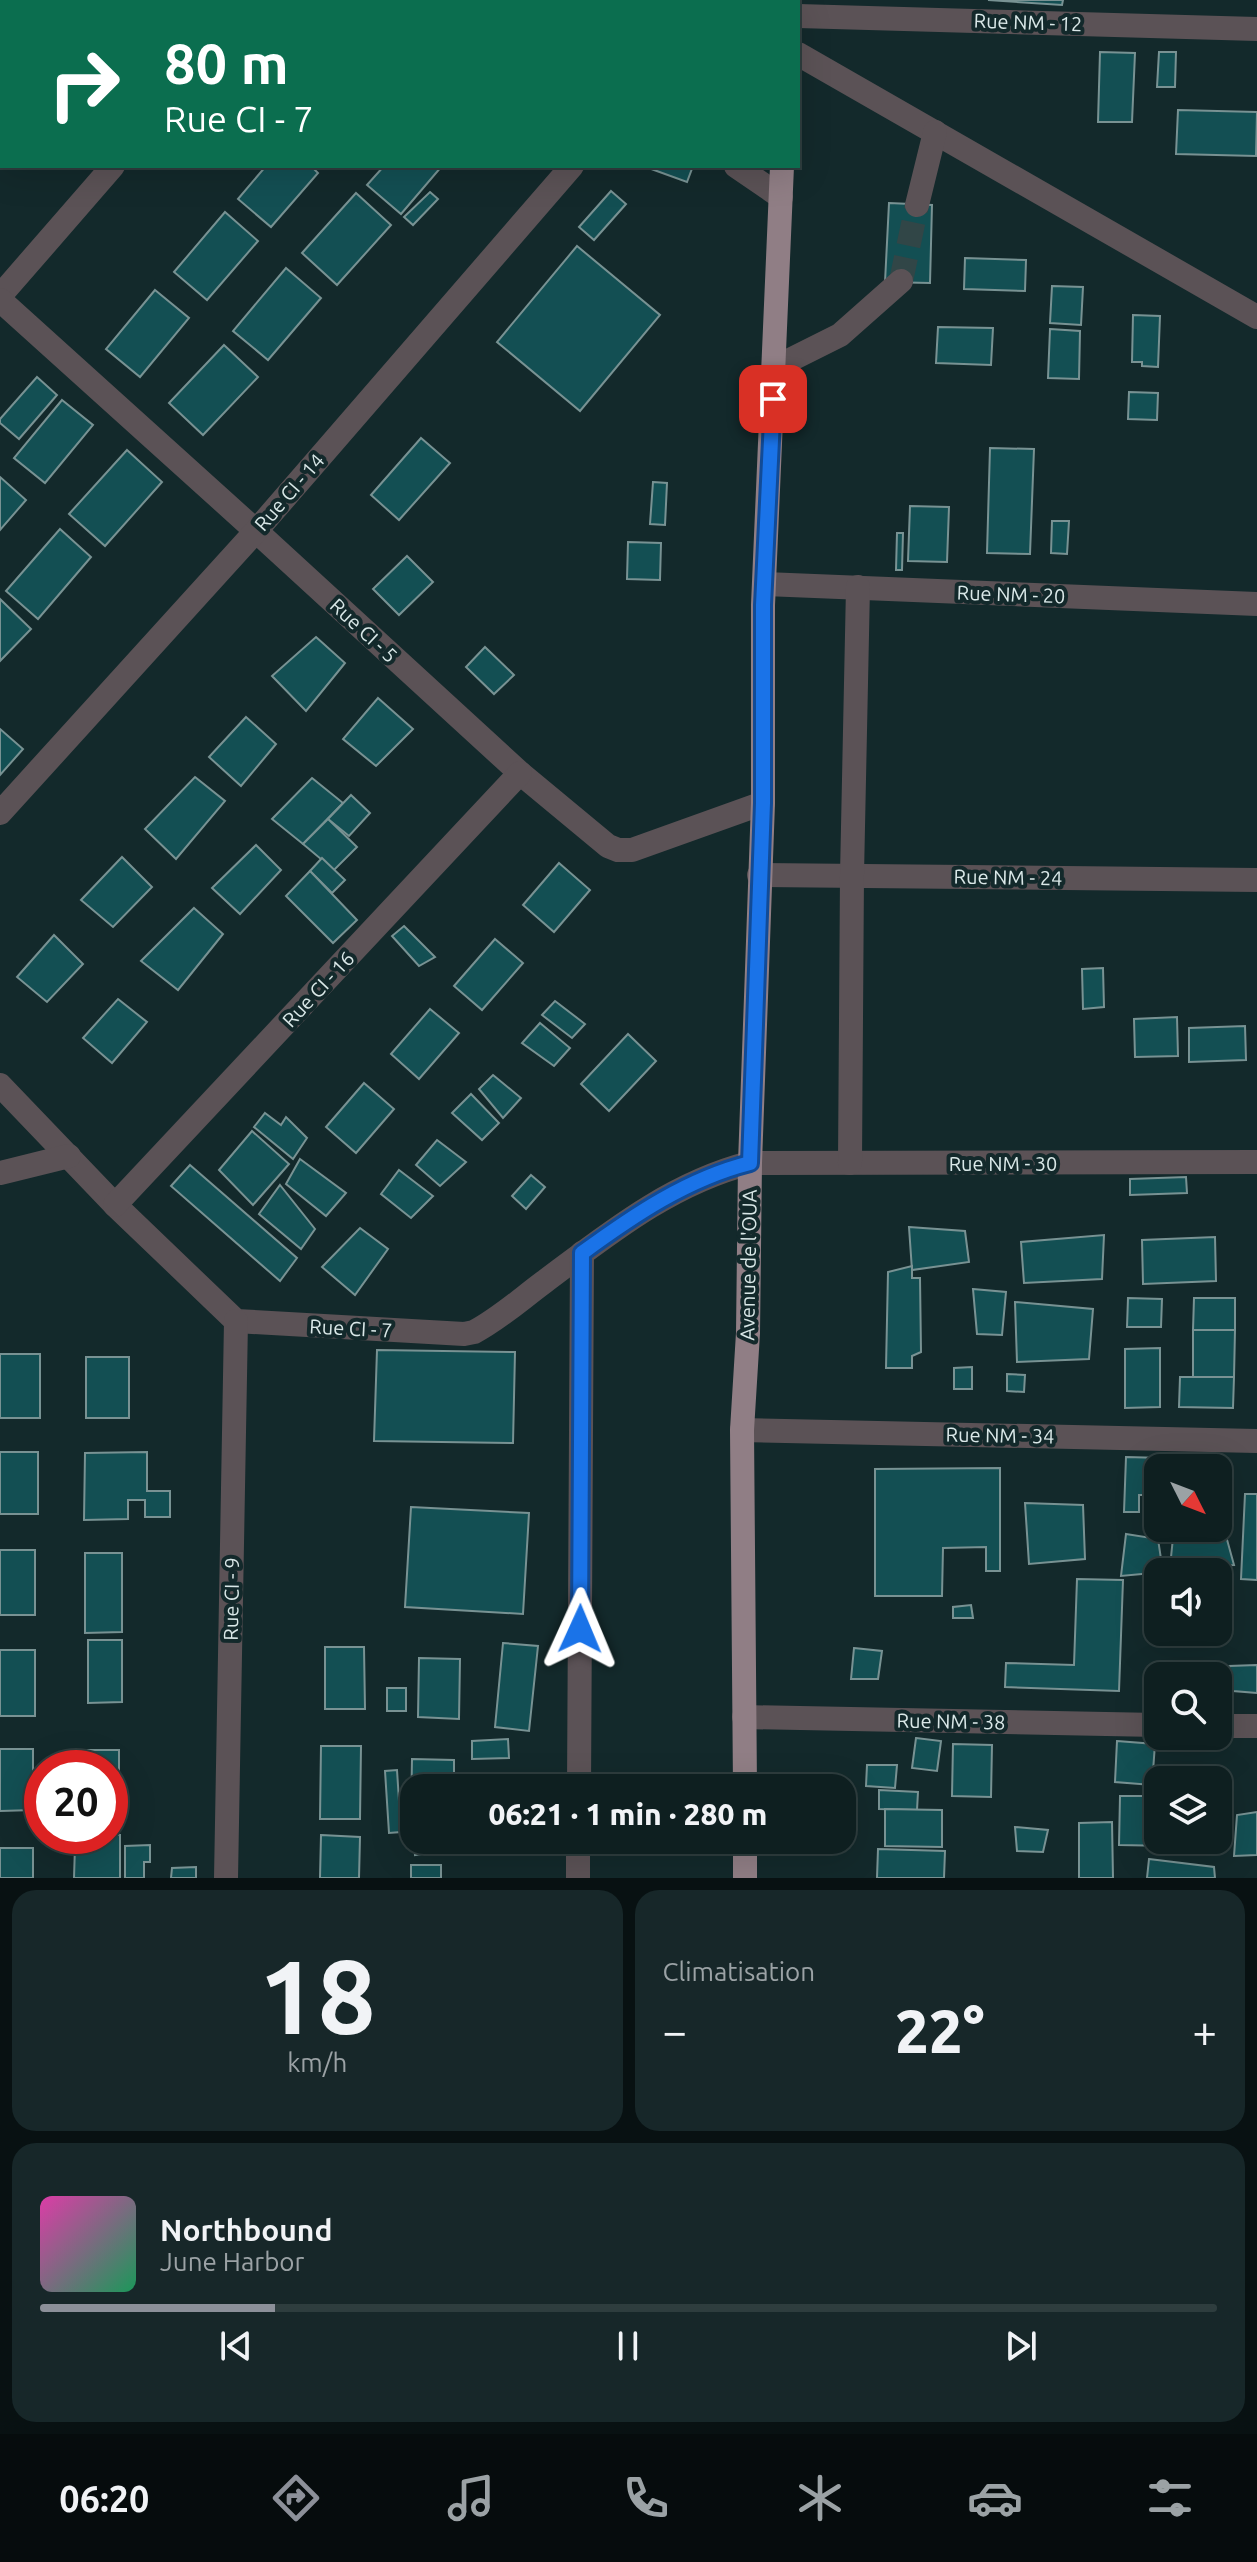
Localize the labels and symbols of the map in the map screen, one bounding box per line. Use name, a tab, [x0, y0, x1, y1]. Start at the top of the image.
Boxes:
street label: Rue NM - 12	[973, 9, 1083, 35]
pin	[739, 365, 807, 433]
street label: Rue CI - 14	[249, 449, 329, 535]
street label: Rue NM - 20	[956, 581, 1066, 607]
street label: Rue CI - 5	[326, 593, 402, 667]
street label: Rue NM - 24	[953, 865, 1063, 889]
street label: Rue CI - 16	[277, 947, 359, 1031]
street label: Rue NM - 30	[949, 1152, 1057, 1175]
street label: Avenue de l'OUA	[735, 1189, 761, 1341]
street label: Rue CI - 7	[309, 1314, 393, 1342]
street label: Rue NM - 34	[945, 1423, 1055, 1447]
north arrow	[1144, 1454, 1232, 1542]
street label: Rue CI - 9	[219, 1557, 243, 1641]
position arrow	[538, 1587, 622, 1671]
street label: Rue NM - 38	[896, 1709, 1006, 1733]
speed limit sign: 20	[24, 1750, 128, 1854]

